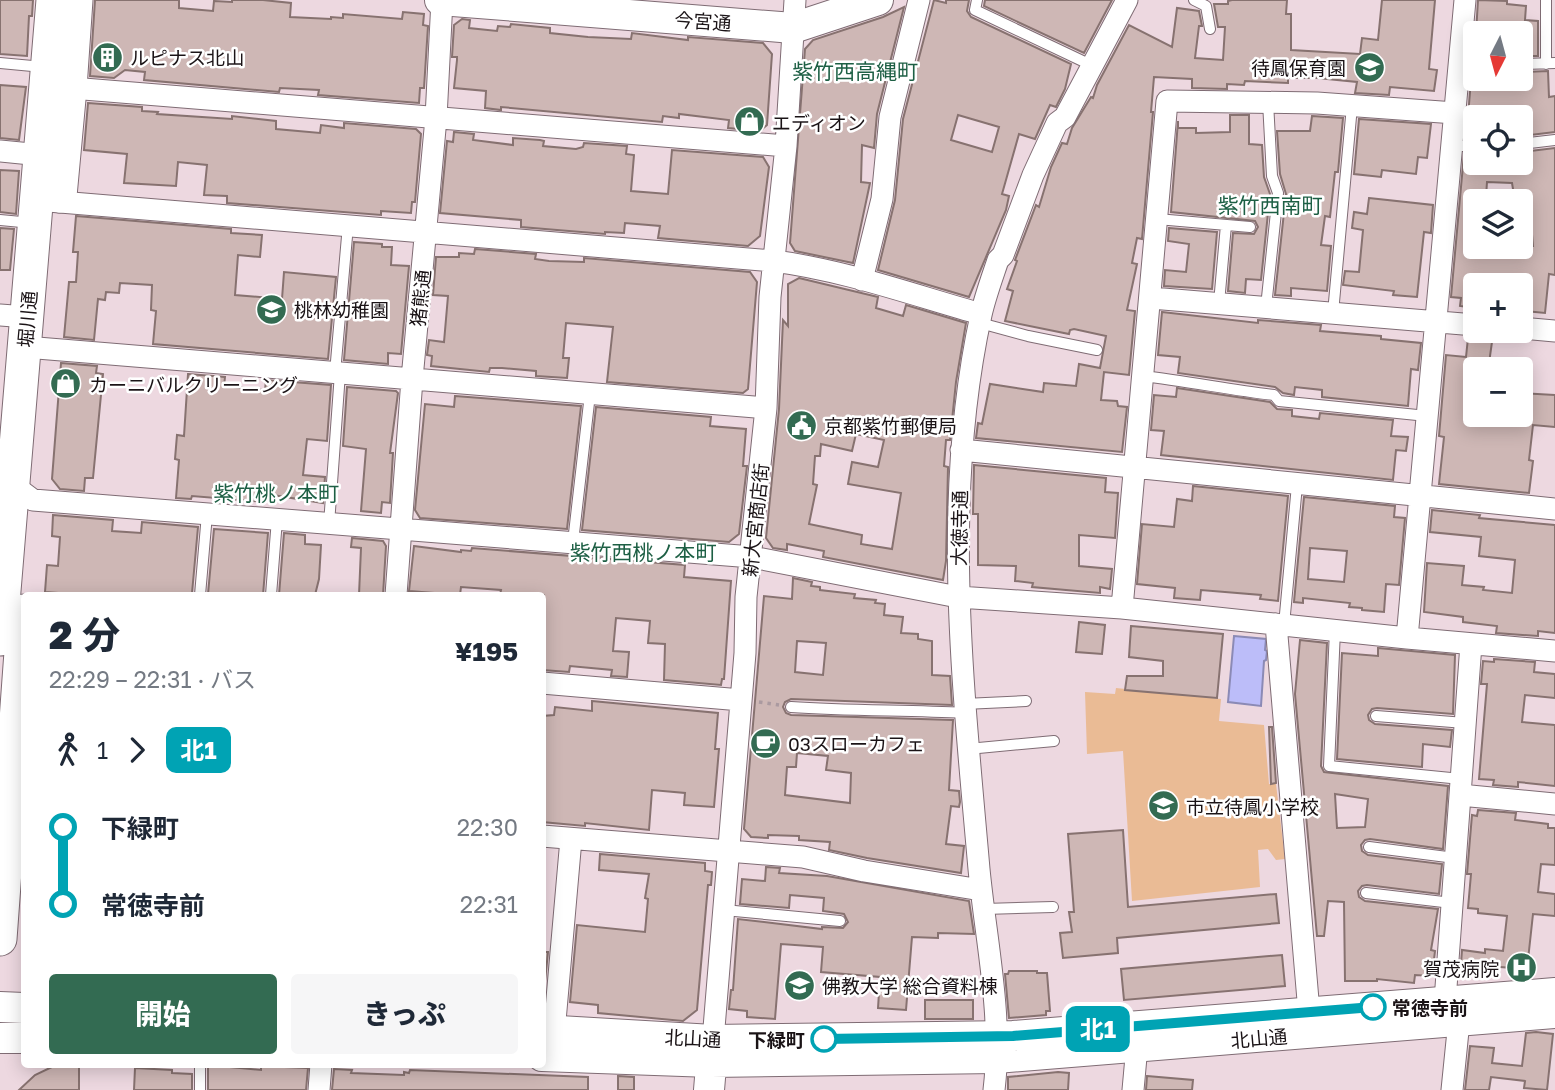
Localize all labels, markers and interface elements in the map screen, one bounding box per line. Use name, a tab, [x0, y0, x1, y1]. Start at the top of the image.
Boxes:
street label: 今宮通	[674, 8, 732, 34]
north arrow	[1463, 21, 1533, 91]
map controls	[1463, 21, 1533, 427]
building icon: ルピナス北山	[90, 40, 124, 74]
place label: ルピナス北山	[130, 46, 244, 69]
school or university icon: 待鳳保育園	[1352, 50, 1386, 84]
place label: 待鳳保育園	[1251, 56, 1346, 79]
district label: 紫竹西高縄町	[792, 58, 918, 84]
shop icon: エディオン	[732, 105, 766, 139]
button: locate	[1463, 105, 1533, 175]
place label: エディオン	[772, 111, 866, 134]
button: layers	[1463, 189, 1533, 259]
district label: 紫竹西南町	[1218, 192, 1323, 218]
street label: 猪熊通	[406, 268, 434, 328]
button: +	[1463, 273, 1533, 343]
street label: 堀川通	[13, 290, 41, 348]
school or university icon: 桃林幼稚園	[254, 292, 288, 326]
place label: 桃林幼稚園	[294, 298, 389, 321]
button: −	[1463, 357, 1533, 427]
shop icon: カーニバルクリーニング	[49, 367, 83, 401]
place label: カーニバルクリーニング	[89, 373, 298, 396]
public building icon: 京都紫竹郵便局	[784, 408, 818, 442]
place label: 京都紫竹郵便局	[824, 414, 957, 437]
street label: 新大宮商店街	[738, 462, 772, 578]
district label: 紫竹桃ノ本町	[213, 480, 339, 506]
street label: 大徳寺通	[947, 490, 971, 566]
district label: 紫竹西桃ノ本町	[570, 539, 717, 565]
text: 2 分	[49, 612, 120, 657]
text: ¥195	[455, 636, 518, 667]
text: 22:29 – 22:31 · バス	[49, 665, 256, 693]
cafe icon: 03スローカフェ	[748, 726, 782, 760]
icon: walk	[49, 731, 87, 769]
icon: forward	[118, 731, 156, 769]
place label: 03スローカフェ	[788, 732, 925, 755]
text: 北1	[180, 735, 217, 764]
text: 1	[97, 736, 108, 764]
school or university icon: 市立待鳳小学校	[1146, 789, 1180, 823]
place label: 市立待鳳小学校	[1186, 795, 1319, 818]
text: 下緑町	[101, 813, 179, 844]
text: 22:30	[457, 813, 518, 841]
text: 常徳寺前	[101, 890, 205, 921]
text: 22:31	[460, 890, 518, 918]
hospital icon: 賀茂病院	[1505, 951, 1539, 985]
place label: 賀茂病院	[1423, 957, 1499, 980]
school or university icon: 佛教大学 総合資料棟	[782, 968, 816, 1002]
button: 開始	[49, 974, 277, 1054]
button: きっぷ	[291, 974, 518, 1054]
place label: 佛教大学 総合資料棟	[822, 974, 998, 997]
marker: 常徳寺前	[1360, 994, 1386, 1020]
place label: 常徳寺前	[1392, 996, 1468, 1019]
line badge: 北1	[1066, 1006, 1130, 1052]
text: 北1	[1080, 1014, 1116, 1043]
street label: 北山通	[1230, 1024, 1288, 1052]
street label: 北山通	[664, 1025, 722, 1051]
marker: 下緑町	[811, 1026, 837, 1052]
place label: 下緑町	[748, 1028, 805, 1051]

